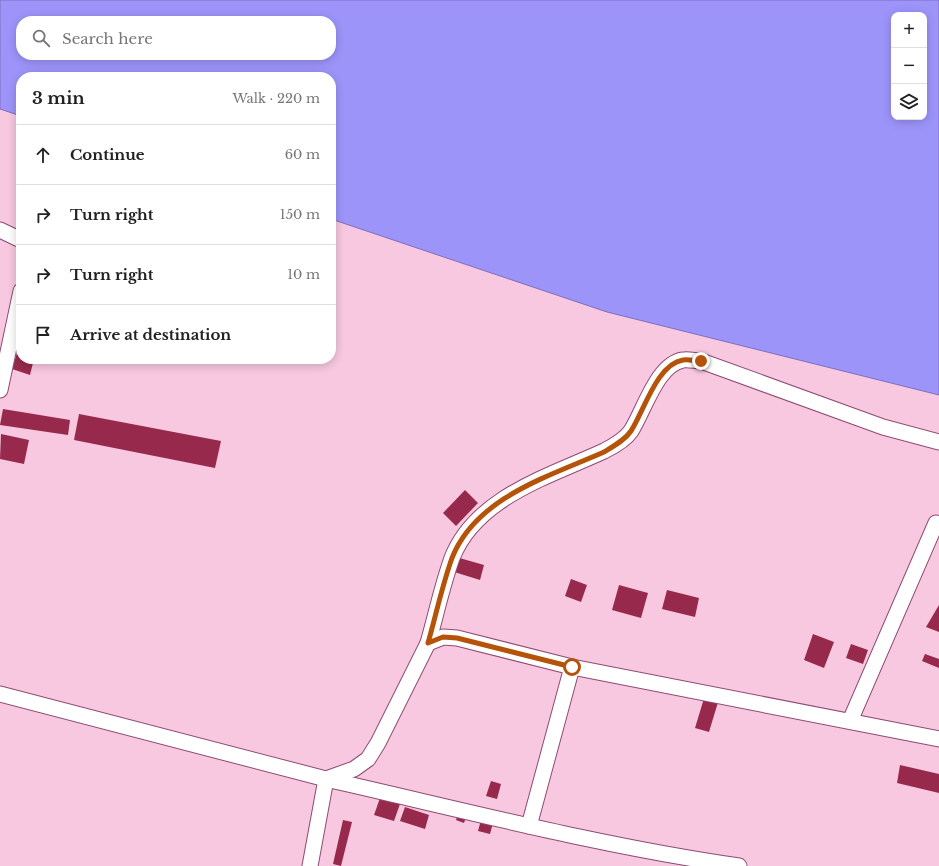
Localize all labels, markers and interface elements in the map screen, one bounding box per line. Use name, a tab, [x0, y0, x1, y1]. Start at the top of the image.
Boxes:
map controls	[891, 12, 927, 120]
button: +	[891, 12, 927, 48]
search box	[16, 16, 336, 60]
icon: search	[30, 27, 52, 49]
text: Search here	[62, 29, 153, 48]
button: −	[891, 48, 927, 84]
button: layers	[891, 84, 927, 120]
text: 3 min	[32, 88, 85, 109]
text: Walk · 220 m	[232, 90, 320, 107]
icon: ahead	[32, 144, 54, 166]
text: Continue	[70, 145, 145, 164]
text: 60 m	[285, 146, 320, 163]
icon: right	[32, 204, 54, 226]
text: Turn right	[70, 205, 153, 224]
text: 150 m	[280, 206, 320, 223]
icon: right	[32, 264, 54, 286]
text: Turn right	[70, 265, 153, 284]
text: 10 m	[287, 266, 320, 283]
icon: arrive	[32, 324, 54, 346]
text: Arrive at destination	[70, 325, 231, 344]
route end	[692, 352, 710, 370]
route start	[563, 658, 581, 676]

